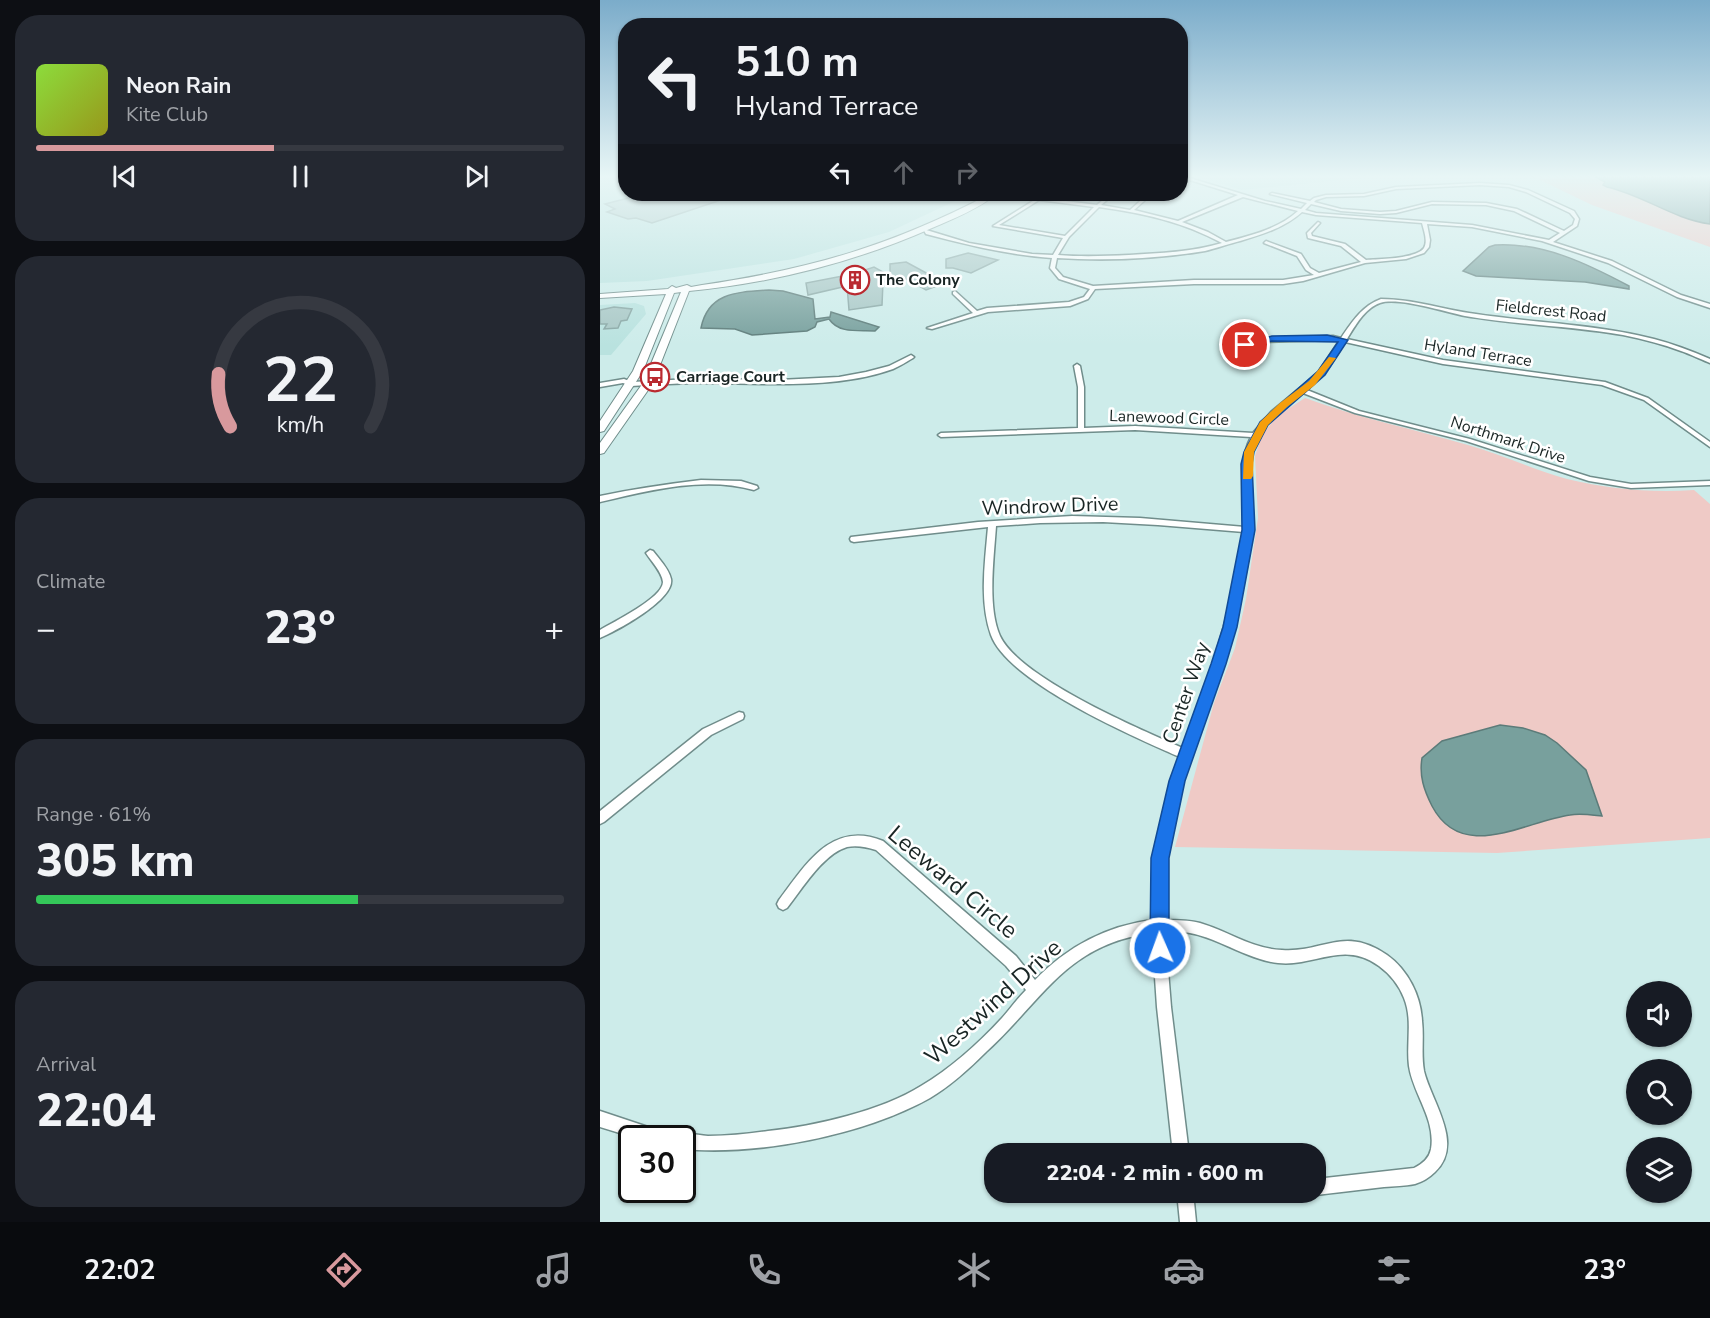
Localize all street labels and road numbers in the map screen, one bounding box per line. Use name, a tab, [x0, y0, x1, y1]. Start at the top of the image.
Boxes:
street label: Fieldcrest Road	[1495, 294, 1607, 328]
street label: Hyland Terrace	[1423, 334, 1533, 372]
street label: Lanewood Circle	[1109, 405, 1229, 431]
street label: Northmark Drive	[1448, 411, 1568, 469]
street label: Windrow Drive	[981, 490, 1119, 522]
street label: Center Way	[1156, 638, 1216, 748]
street label: Leeward Circle	[881, 818, 1025, 946]
street label: Westwind Drive	[918, 932, 1068, 1072]

